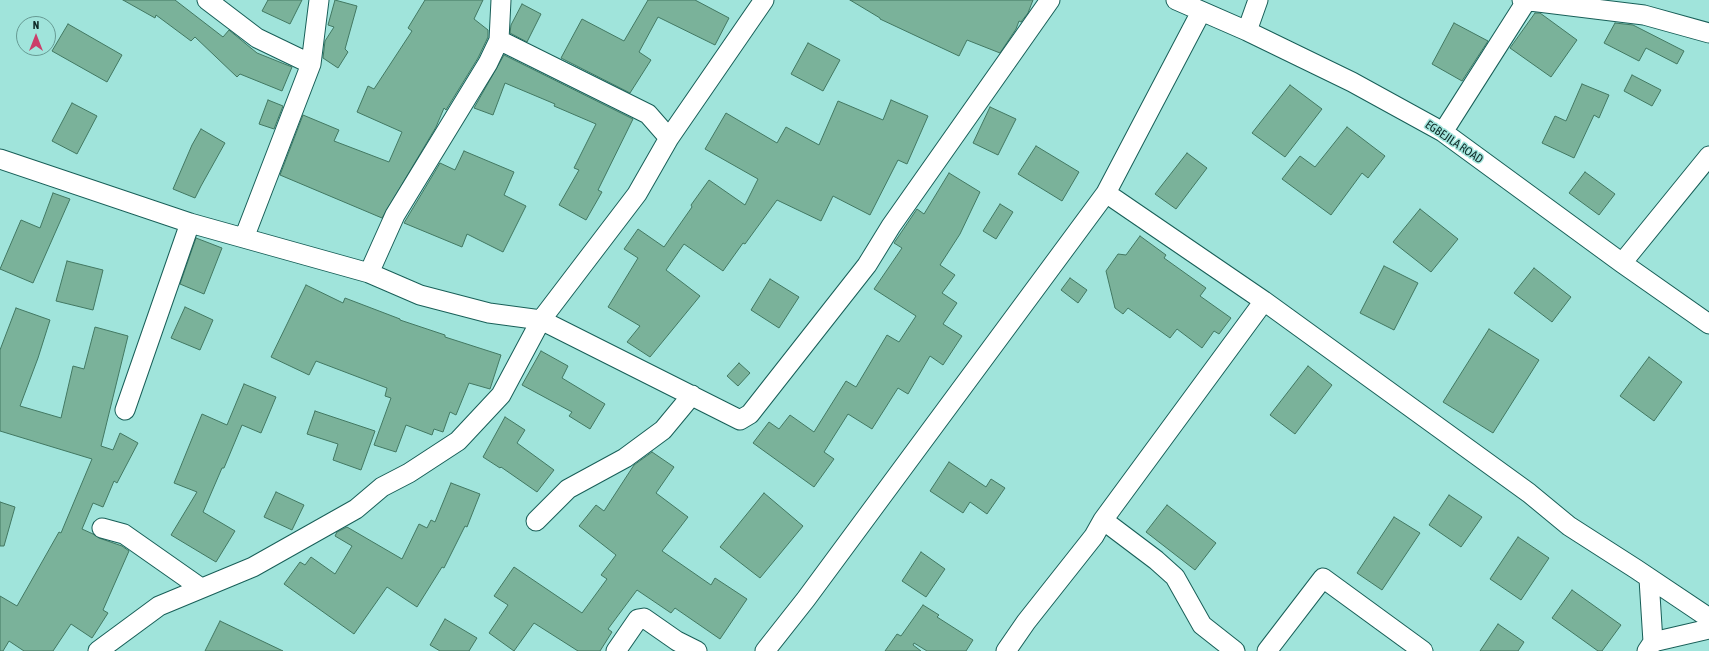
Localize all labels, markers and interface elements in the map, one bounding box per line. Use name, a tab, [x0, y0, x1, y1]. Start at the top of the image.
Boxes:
north arrow	[16, 16, 56, 56]
text: N	[33, 19, 39, 31]
street label: EGBEJILA ROAD	[1422, 117, 1486, 167]

